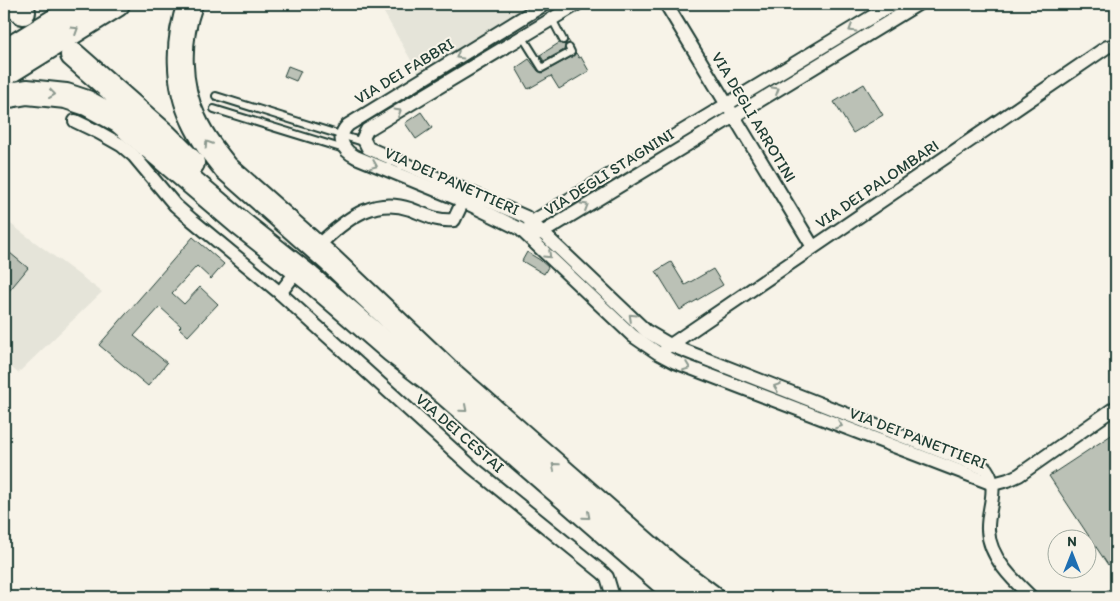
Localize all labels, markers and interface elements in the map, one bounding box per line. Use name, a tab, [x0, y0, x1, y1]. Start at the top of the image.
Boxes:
one-way arrow	[848, 23, 857, 33]
one-way arrow	[70, 26, 79, 36]
street label: VIA DEI FABBRI	[351, 34, 457, 108]
street label: VIA DEGLI ARROTINI	[708, 49, 800, 185]
one-way arrow	[455, 50, 464, 60]
one-way arrow	[770, 86, 779, 96]
one-way arrow	[48, 88, 56, 99]
one-way arrow	[393, 108, 402, 118]
street label: VIA DEGLI STAGNINI	[540, 124, 678, 220]
street label: VIA DEI PALOMBARI	[812, 136, 942, 232]
one-way arrow	[205, 140, 214, 149]
street label: VIA DEI PANETTIERI	[382, 143, 522, 219]
one-way arrow	[369, 158, 378, 169]
one-way arrow	[580, 203, 589, 212]
one-way arrow	[542, 249, 551, 258]
one-way arrow	[628, 314, 637, 323]
one-way arrow	[682, 360, 691, 371]
one-way arrow	[773, 383, 782, 393]
street label: VIA DEI CESTAI	[412, 389, 508, 477]
street label: VIA DEI PANETTIERI	[847, 403, 989, 473]
one-way arrow	[458, 404, 467, 412]
one-way arrow	[834, 419, 843, 429]
one-way arrow	[552, 463, 561, 472]
one-way arrow	[581, 510, 590, 519]
north arrow	[1048, 528, 1098, 578]
text: N	[1067, 533, 1077, 550]

